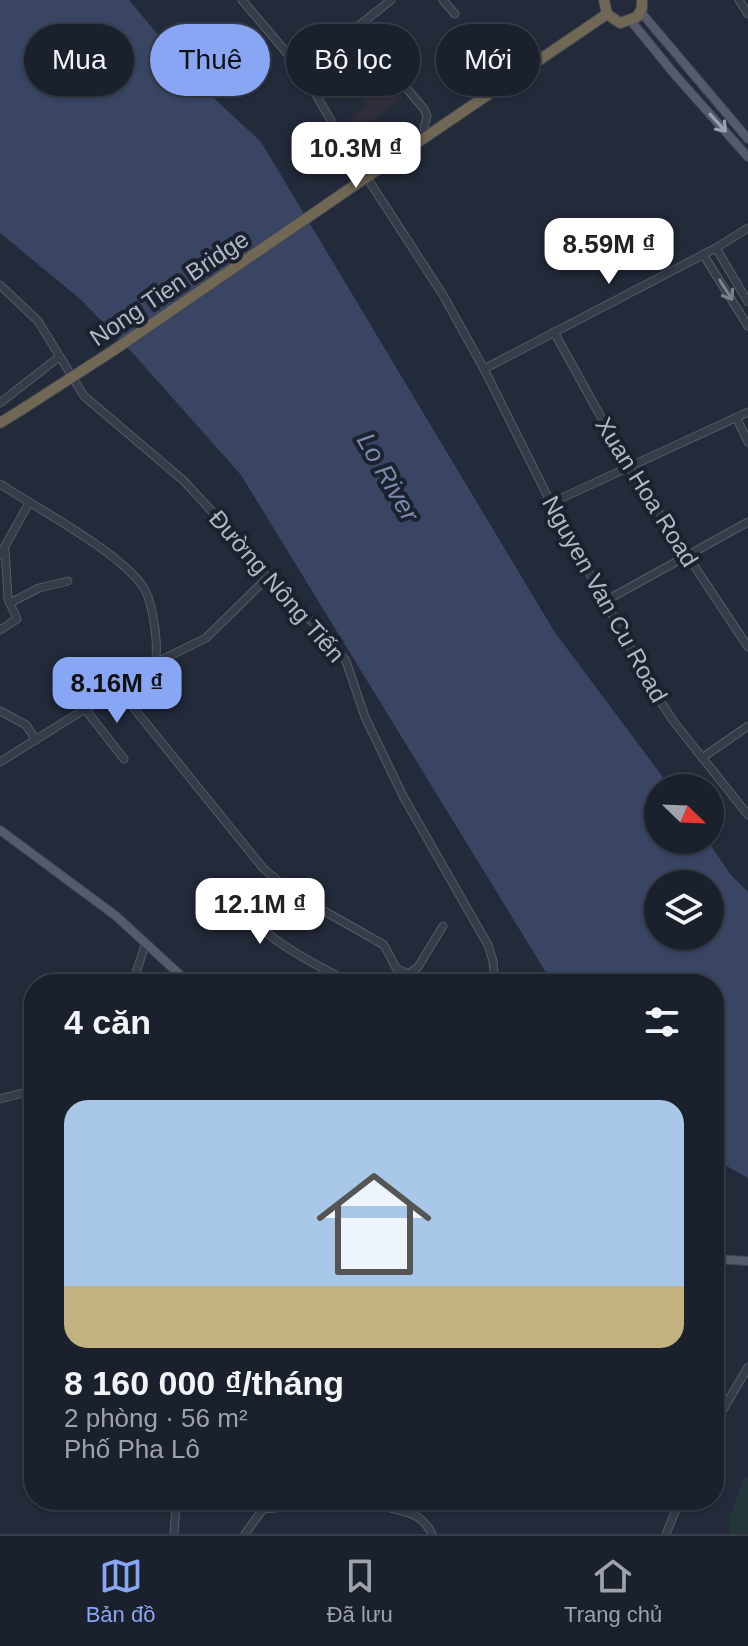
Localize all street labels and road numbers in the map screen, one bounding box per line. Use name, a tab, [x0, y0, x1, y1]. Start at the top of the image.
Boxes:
street label: Nong Tien Bridge	[85, 225, 253, 351]
street label: Xuan Hoa Road	[590, 412, 704, 572]
street label: Nguyen Van Cu Road	[537, 491, 673, 707]
street label: Đường Nông Tiến	[204, 505, 350, 667]

